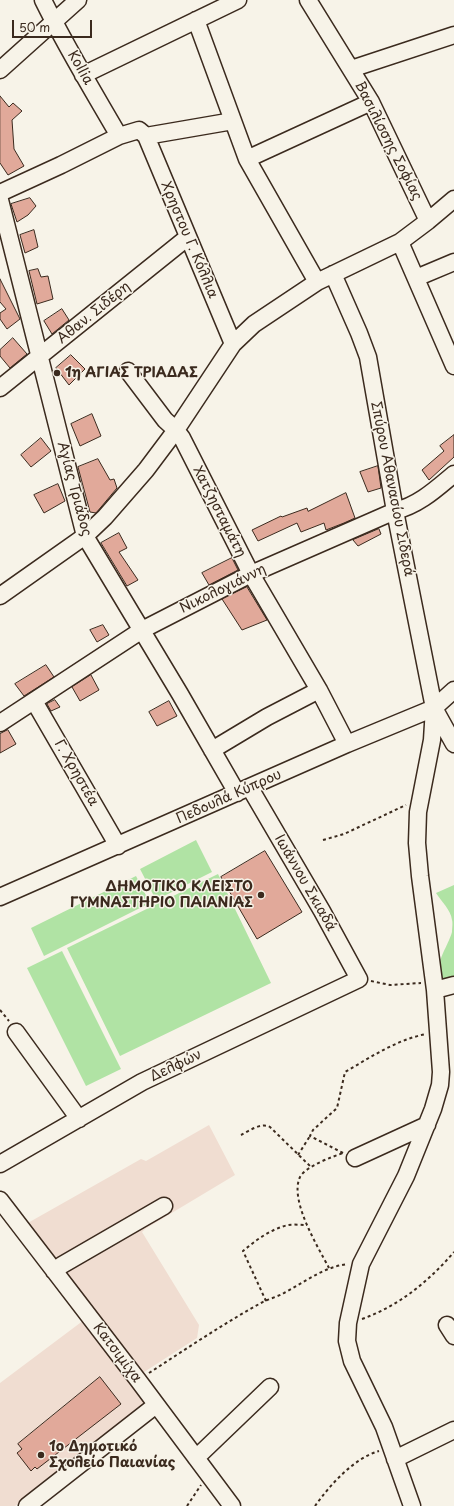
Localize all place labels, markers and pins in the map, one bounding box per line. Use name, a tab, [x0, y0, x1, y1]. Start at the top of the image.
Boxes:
place label: 1η ΑΓΙΑΣ ΤΡΙΑΔΑΣ	[65, 365, 198, 381]
marker: 1η ΑΓΙΑΣ ΤΡΙΑΔΑΣ	[52, 368, 62, 378]
place label: ΔΗΜΟΤΙΚΟ ΚΛΕΙΣΤΟ ΓΥΜΝΑΣΤΗΡΙΟ ΠΑΙΑΝΙΑΣ	[70, 879, 253, 912]
marker: ΔΗΜΟΤΙΚΟ ΚΛΕΙΣΤΟ ΓΥΜΝΑΣΤΗΡΙΟ ΠΑΙΑΝΙΑΣ	[256, 890, 266, 900]
place label: 1ο Δημοτικό Σχολείο Παιανίας	[49, 1439, 175, 1472]
marker: 1ο Δημοτικό Σχολείο Παιανίας	[36, 1450, 46, 1460]

